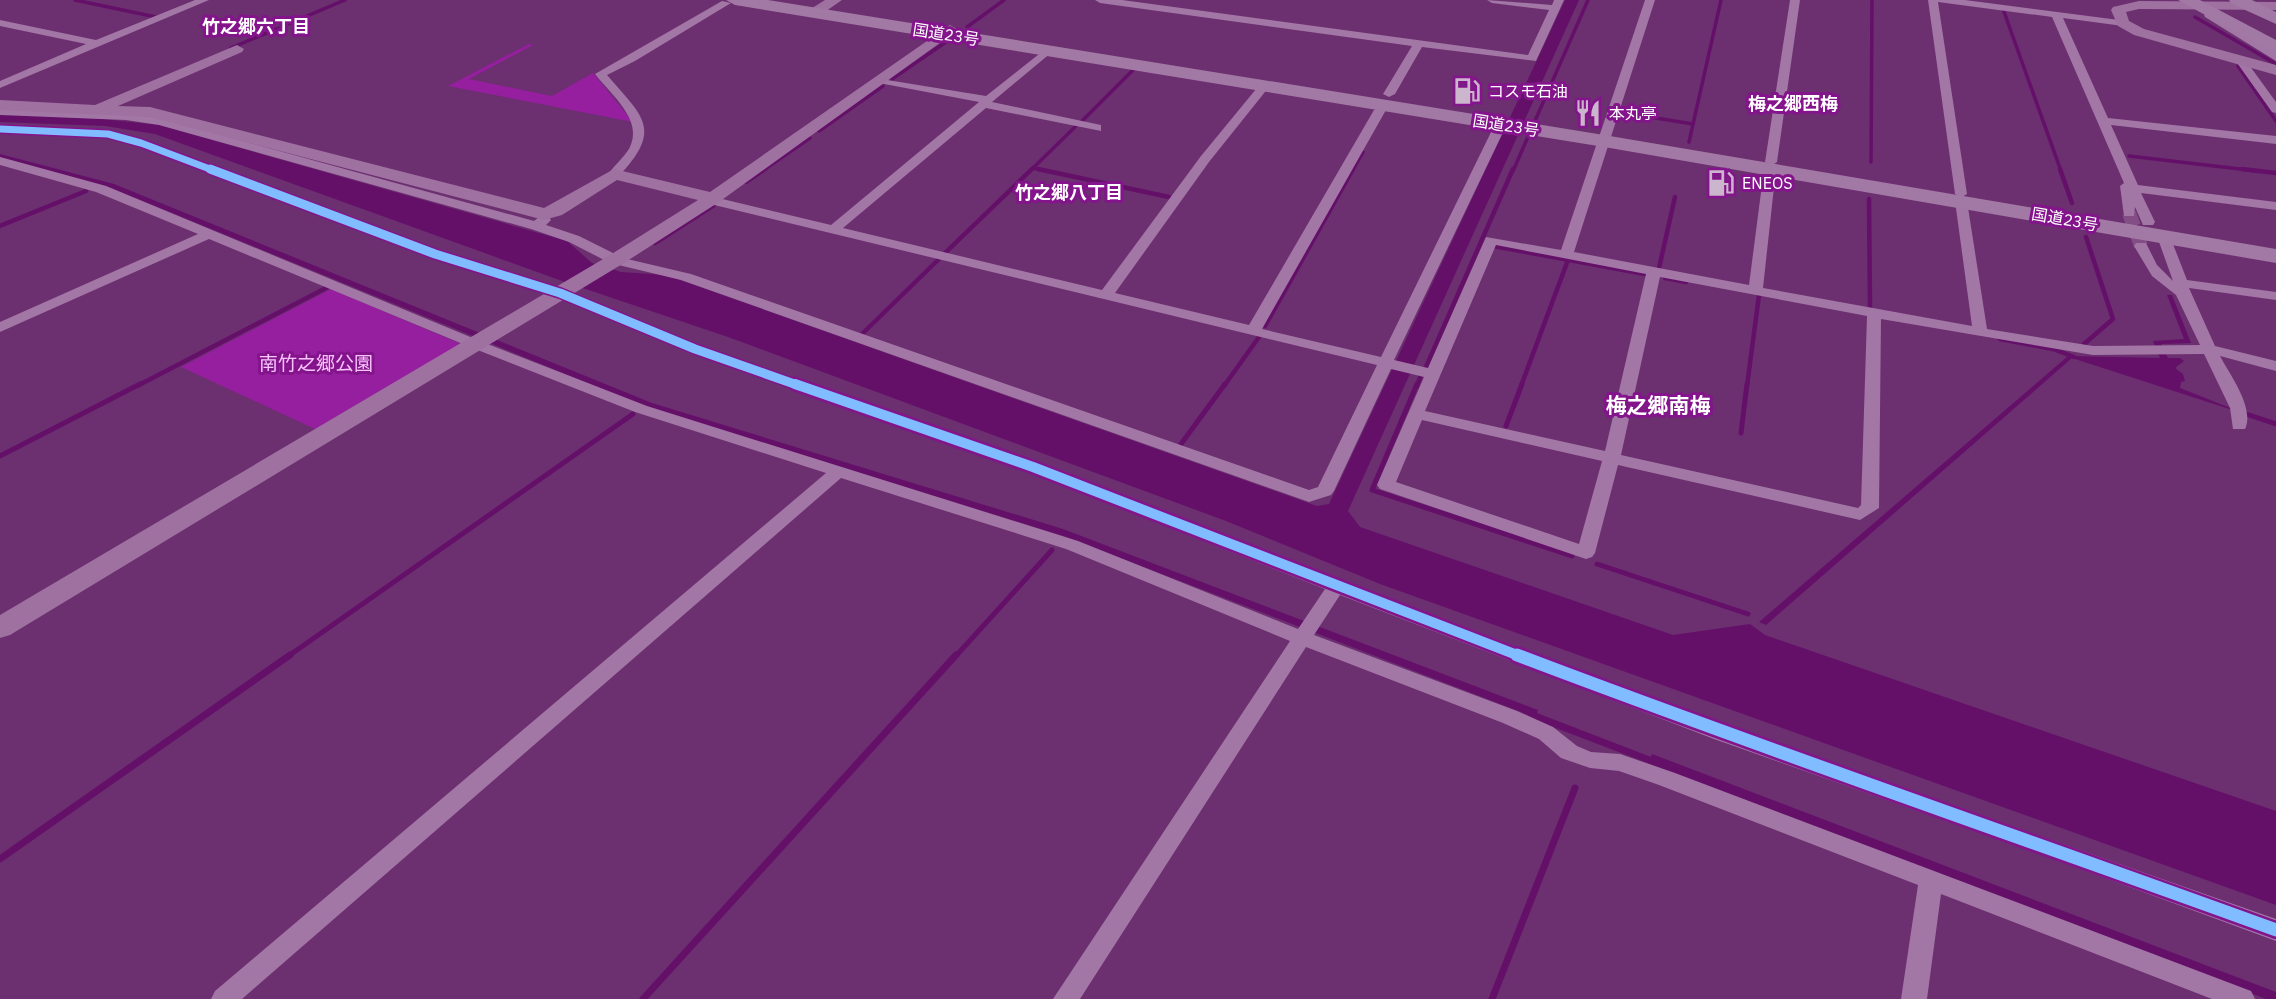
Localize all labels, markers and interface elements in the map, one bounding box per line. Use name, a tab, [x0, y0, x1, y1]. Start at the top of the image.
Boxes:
district label: 竹之郷六丁目	[202, 15, 310, 38]
street label: 国道23号	[911, 19, 981, 49]
fuel station icon: コスモ石油	[1452, 76, 1482, 106]
place label: コスモ石油	[1488, 81, 1568, 101]
district label: 梅之郷西梅	[1748, 92, 1838, 115]
restaurant icon: 本丸亭	[1573, 98, 1603, 128]
place label: 本丸亭	[1609, 103, 1657, 123]
street label: 国道23号	[1471, 110, 1541, 140]
fuel station icon: ENEOS	[1706, 168, 1736, 198]
place label: ENEOS	[1742, 173, 1793, 193]
district label: 竹之郷八丁目	[1015, 181, 1123, 204]
street label: 国道23号	[2030, 203, 2100, 235]
park label: 南竹之郷公園	[259, 351, 373, 375]
district label: 梅之郷南梅	[1606, 391, 1711, 419]

